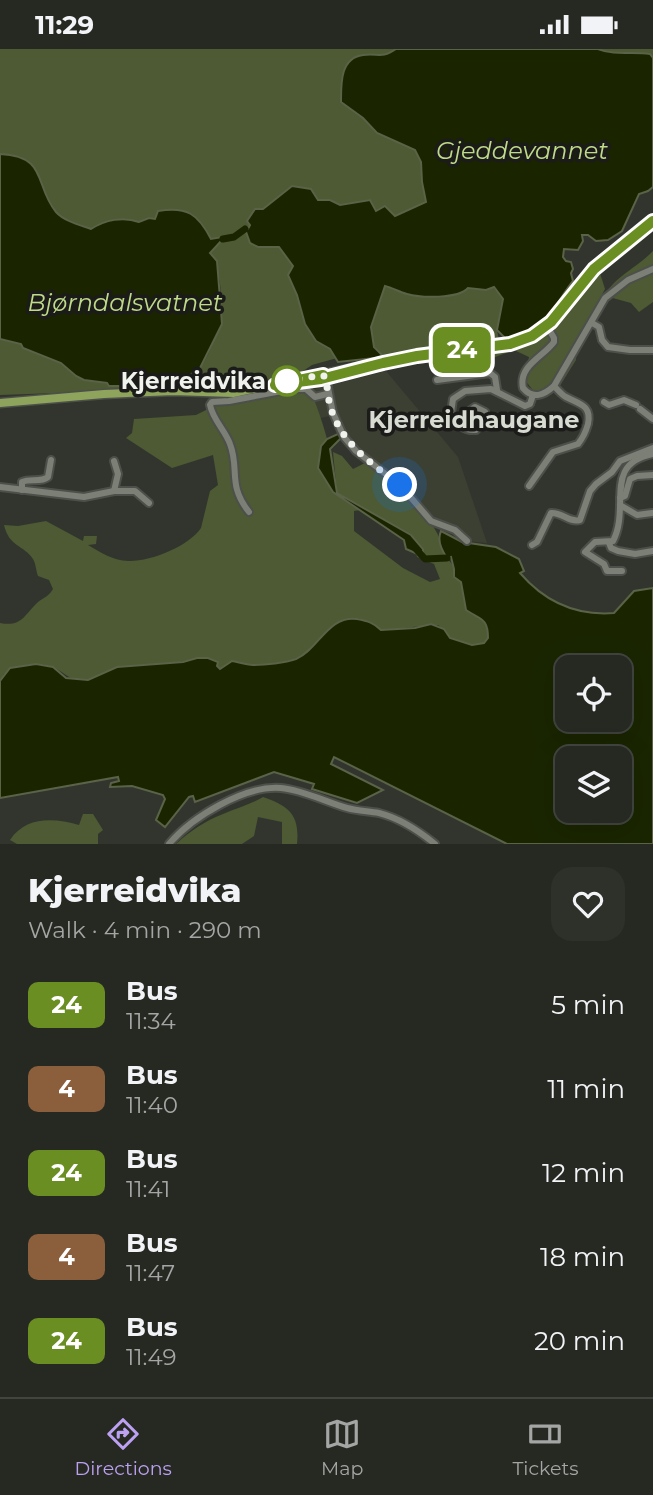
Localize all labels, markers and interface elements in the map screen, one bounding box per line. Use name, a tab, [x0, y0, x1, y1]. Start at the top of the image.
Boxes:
text: 11:29	[35, 9, 94, 41]
water label: Gjeddevannet	[436, 136, 608, 165]
water label: Bjørndalsvatnet	[27, 288, 223, 317]
line badge: 24	[430, 327, 494, 373]
text: 24	[447, 335, 477, 364]
marker: Kjerreidvika	[272, 366, 302, 396]
place label: Kjerreidvika	[121, 367, 266, 395]
district label: Kjerreidhaugane	[369, 405, 579, 434]
your location	[382, 467, 417, 502]
map controls	[555, 655, 632, 823]
button: locate	[555, 655, 632, 732]
button: layers	[555, 746, 632, 823]
button: heart	[551, 867, 625, 941]
text: Kjerreidvika	[28, 870, 242, 910]
text: Walk · 4 min · 290 m	[28, 916, 262, 944]
text: Bus	[126, 975, 178, 1007]
text: 5 min	[551, 989, 625, 1021]
text: 24	[51, 990, 82, 1019]
text: 11:34	[126, 1007, 176, 1035]
text: Bus	[126, 1059, 178, 1091]
text: 11 min	[547, 1073, 625, 1105]
text: 4	[58, 1074, 75, 1103]
text: 11:40	[126, 1091, 178, 1119]
text: Bus	[126, 1143, 178, 1175]
text: 12 min	[542, 1157, 625, 1189]
text: 24	[51, 1158, 82, 1187]
text: 11:41	[126, 1175, 170, 1203]
text: Bus	[126, 1227, 178, 1259]
text: 18 min	[540, 1241, 625, 1273]
text: 4	[58, 1242, 75, 1271]
text: 11:47	[126, 1259, 175, 1287]
text: Bus	[126, 1311, 178, 1343]
text: 20 min	[534, 1325, 625, 1357]
text: 24	[51, 1326, 82, 1355]
text: 11:49	[126, 1343, 177, 1371]
tab: Directions	[75, 1415, 172, 1480]
tab: Map	[321, 1415, 363, 1480]
tab: Tickets	[512, 1415, 578, 1480]

